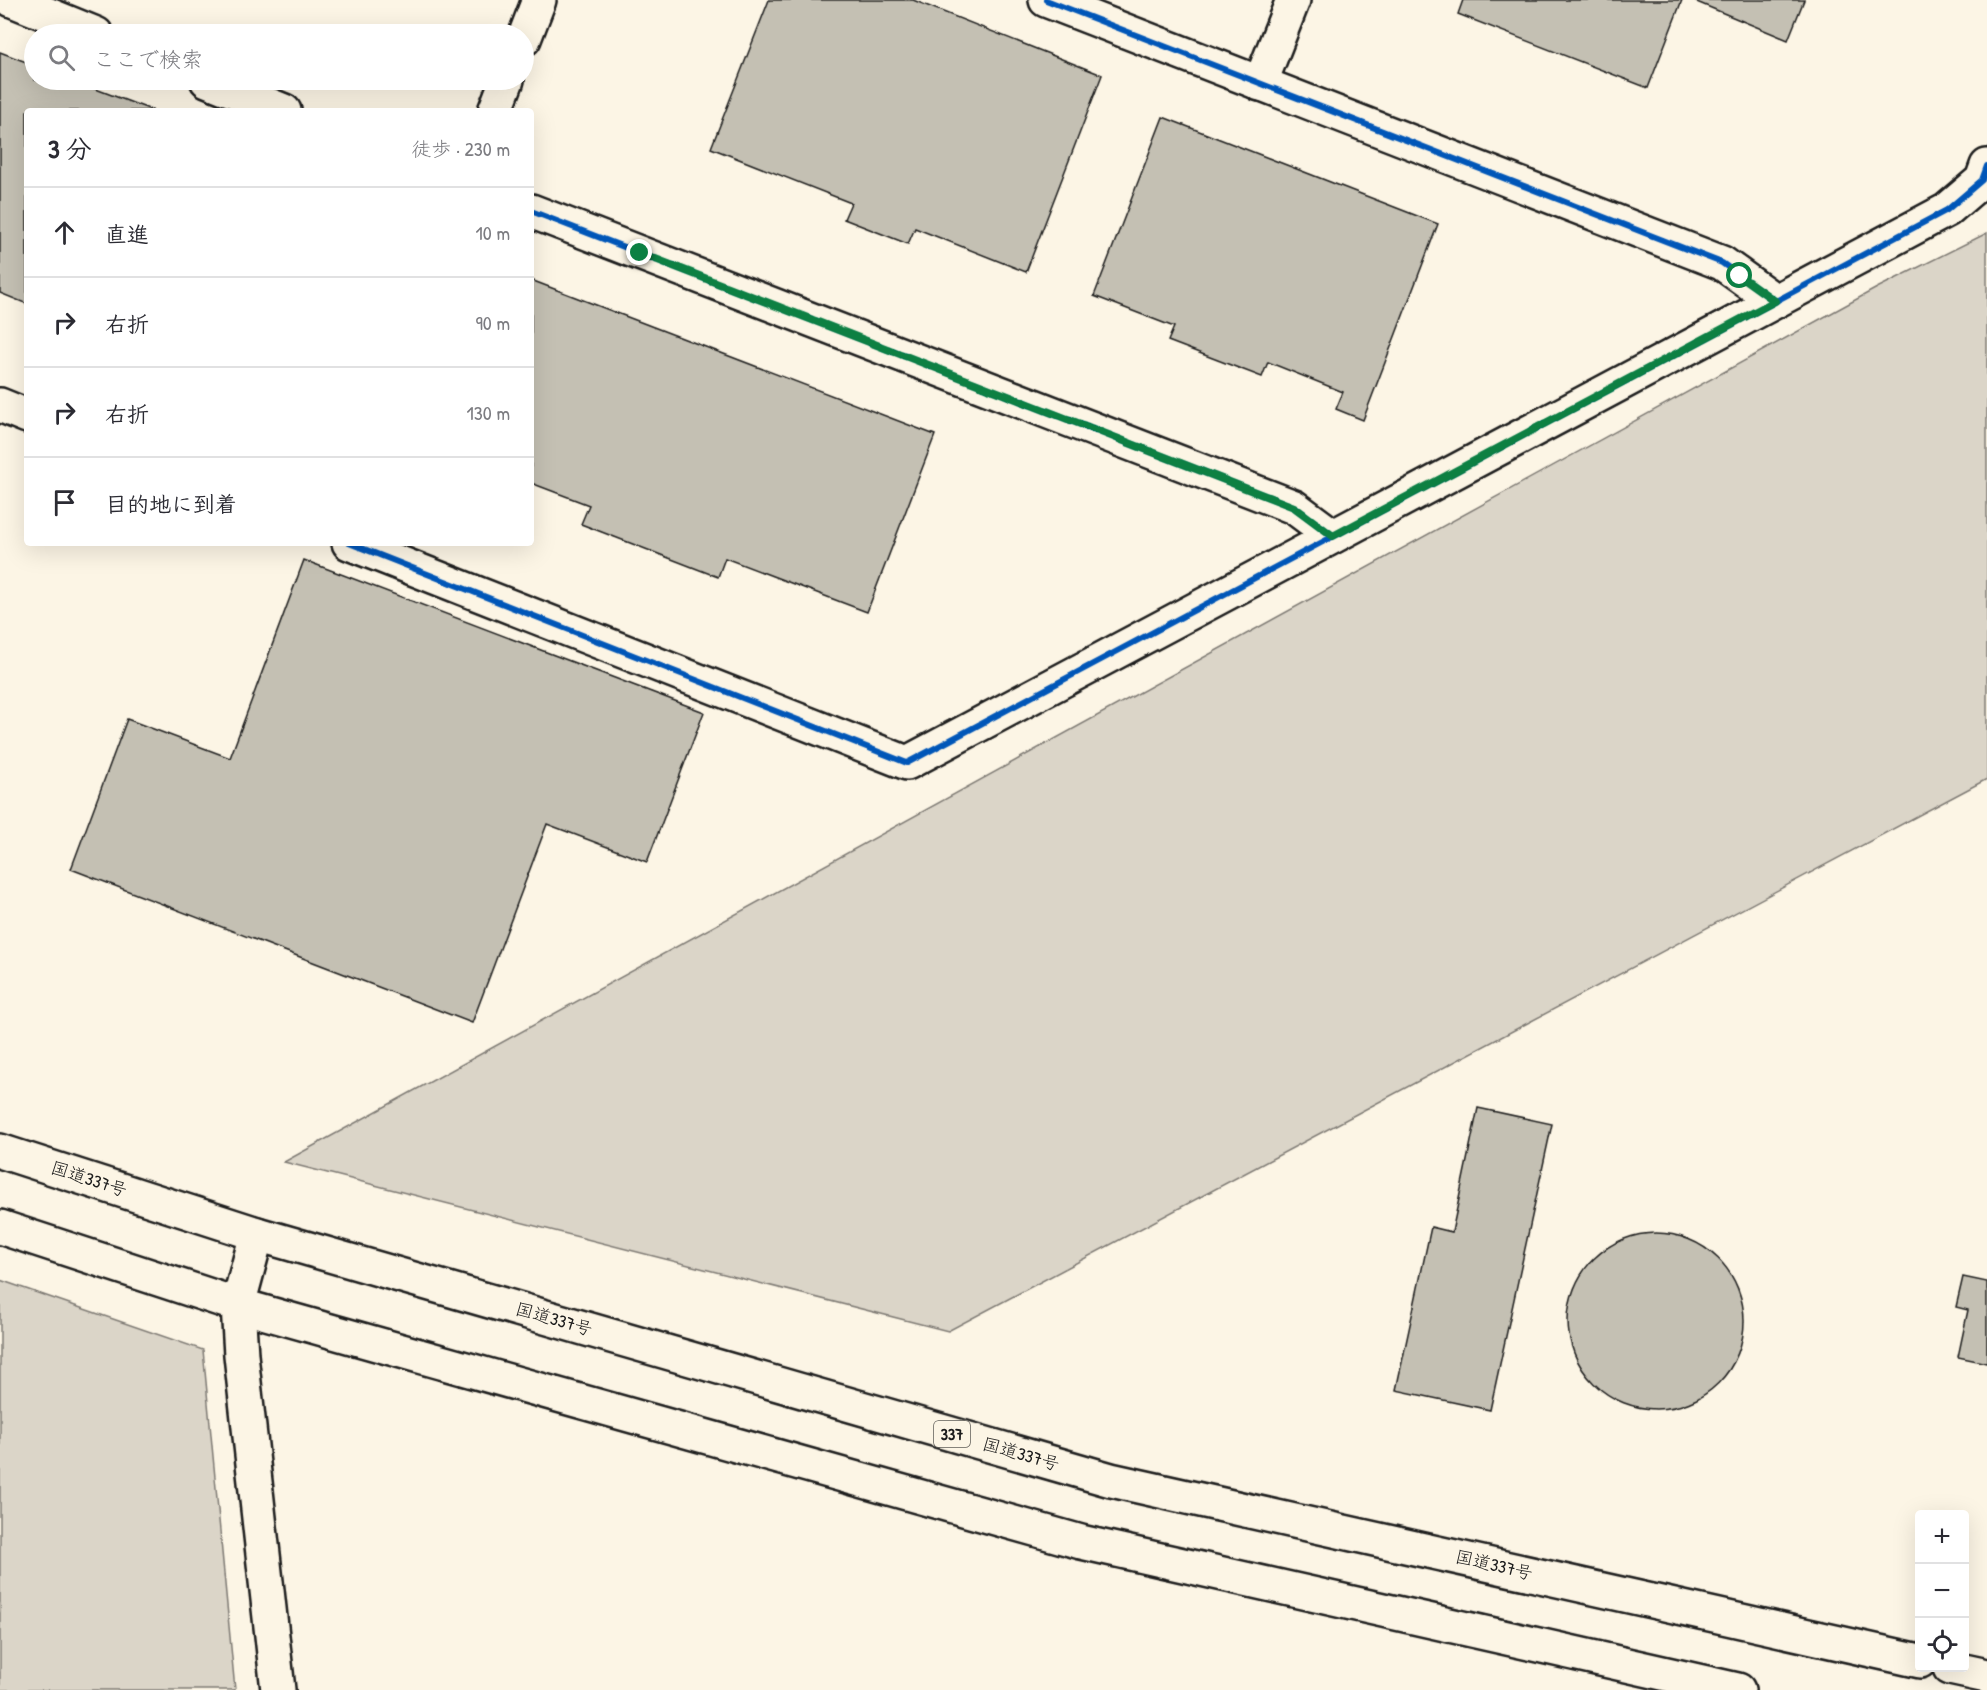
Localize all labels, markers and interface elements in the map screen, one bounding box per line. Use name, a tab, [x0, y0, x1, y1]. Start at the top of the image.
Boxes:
search box	[24, 24, 534, 90]
icon: search	[45, 41, 78, 74]
text: ここで検索	[93, 44, 203, 74]
text: 3 分	[48, 131, 92, 166]
text: 徒歩 · 230 m	[411, 135, 510, 162]
icon: ahead	[48, 216, 81, 249]
text: 直進	[105, 219, 149, 249]
text: 10 m	[476, 219, 510, 246]
route end	[626, 239, 652, 265]
route start	[1726, 262, 1752, 288]
icon: right	[48, 306, 81, 339]
text: 右折	[105, 309, 149, 339]
text: 90 m	[476, 309, 510, 336]
icon: right	[48, 396, 81, 429]
text: 右折	[105, 399, 149, 429]
text: 130 m	[467, 399, 510, 426]
icon: arrive	[48, 486, 81, 519]
text: 目的地に到着	[105, 489, 237, 519]
street label: 国道337号	[48, 1154, 131, 1203]
street label: 国道337号	[513, 1296, 596, 1341]
road number: 337	[934, 1421, 970, 1447]
street label: 国道337号	[980, 1431, 1063, 1476]
map controls	[1915, 1510, 1969, 1672]
button: +	[1915, 1510, 1969, 1564]
street label: 国道337号	[1453, 1543, 1535, 1586]
button: −	[1915, 1564, 1969, 1618]
button: locate	[1915, 1618, 1969, 1672]

